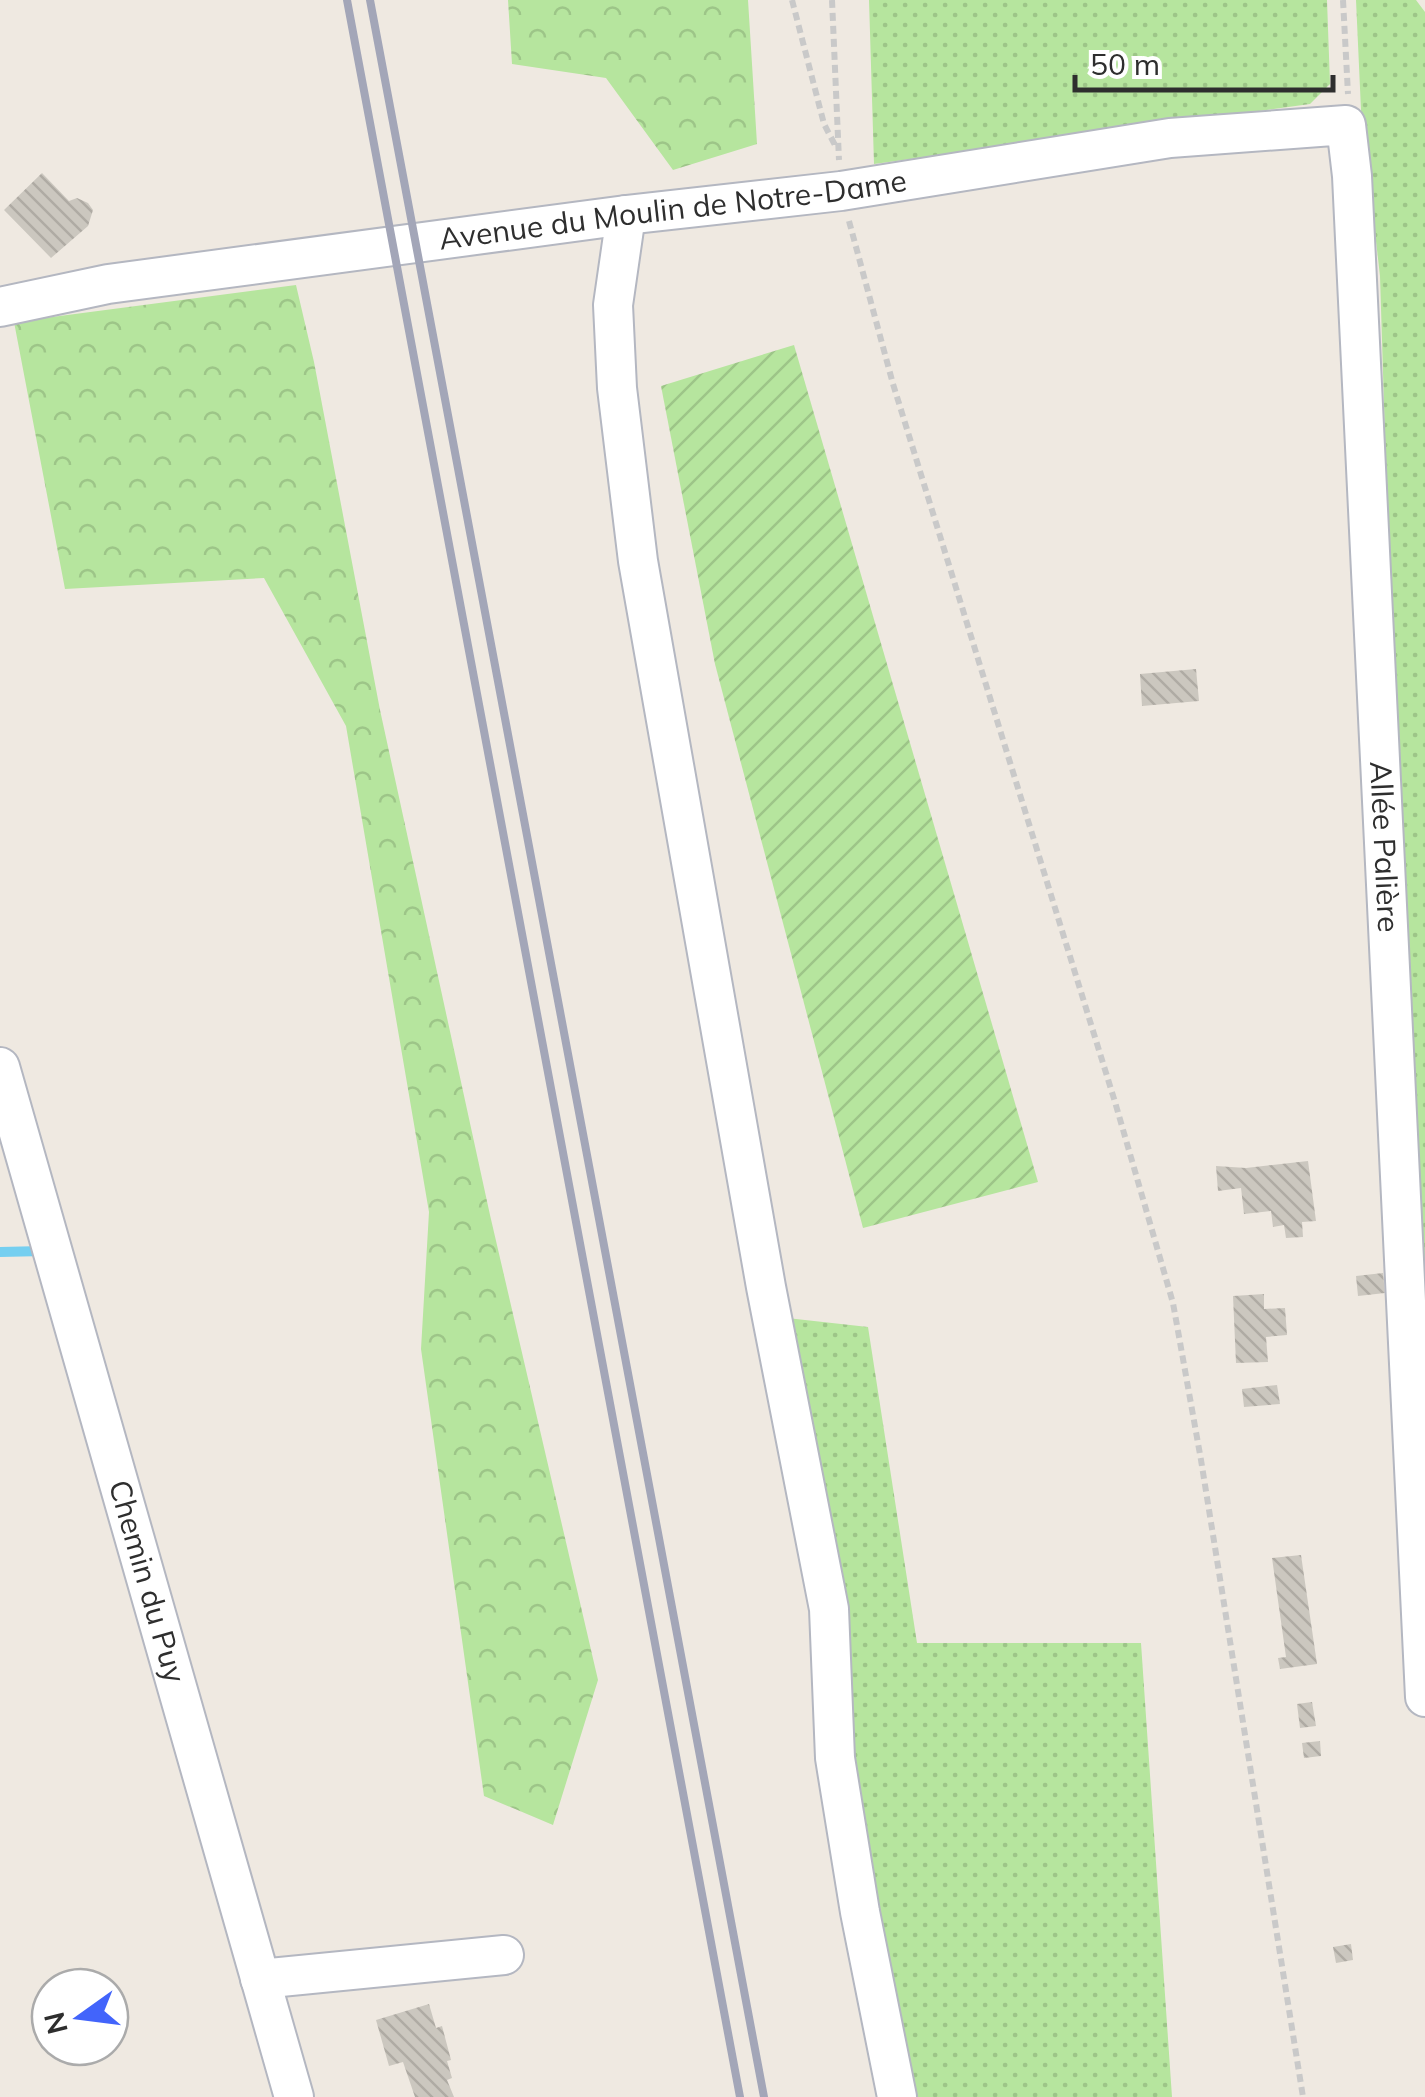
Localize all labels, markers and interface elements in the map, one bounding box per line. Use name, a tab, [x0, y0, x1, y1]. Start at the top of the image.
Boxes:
scale bar	[1075, 30, 1332, 92]
text: 50 m	[1090, 45, 1160, 83]
street label: Avenue du Moulin de Notre-Dame	[437, 161, 909, 258]
street label: Allée Palière	[1362, 760, 1408, 933]
street label: Chemin du Puy	[101, 1475, 195, 1687]
north arrow	[30, 1967, 130, 2067]
text: N	[36, 2009, 75, 2038]

